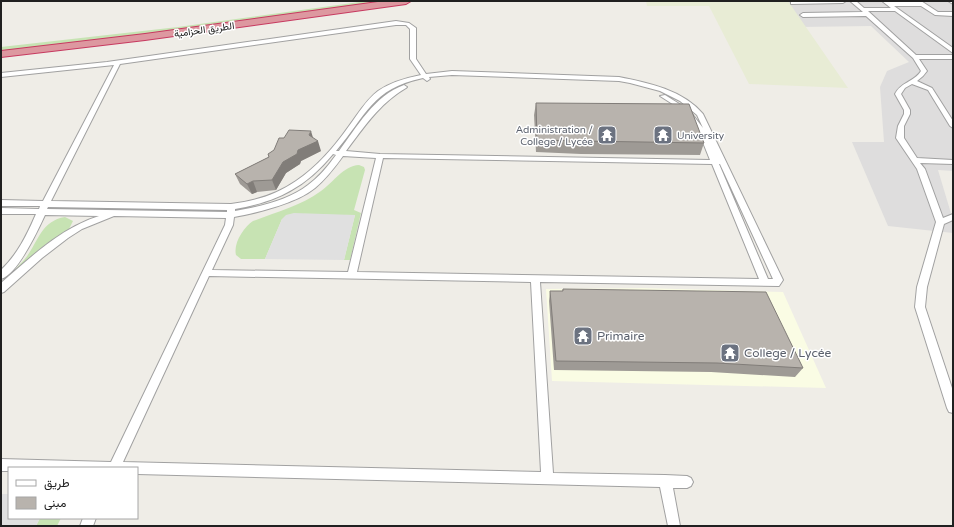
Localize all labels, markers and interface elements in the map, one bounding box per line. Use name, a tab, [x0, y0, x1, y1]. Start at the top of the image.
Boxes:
street label: الطريق الحزامية	[173, 20, 235, 40]
place label: Administration / College / Lycée	[516, 124, 593, 148]
temple icon: Administration / College / Lycée	[596, 124, 618, 146]
temple icon: University	[652, 124, 674, 146]
place label: University	[677, 130, 725, 142]
temple icon: Primaire	[572, 325, 594, 347]
place label: Primaire	[597, 329, 645, 343]
temple icon: College / Lycée	[719, 342, 741, 364]
place label: College / Lycée	[744, 346, 832, 360]
legend	[8, 467, 138, 519]
text: طريق	[44, 476, 70, 491]
text: مبنى	[44, 496, 66, 511]

